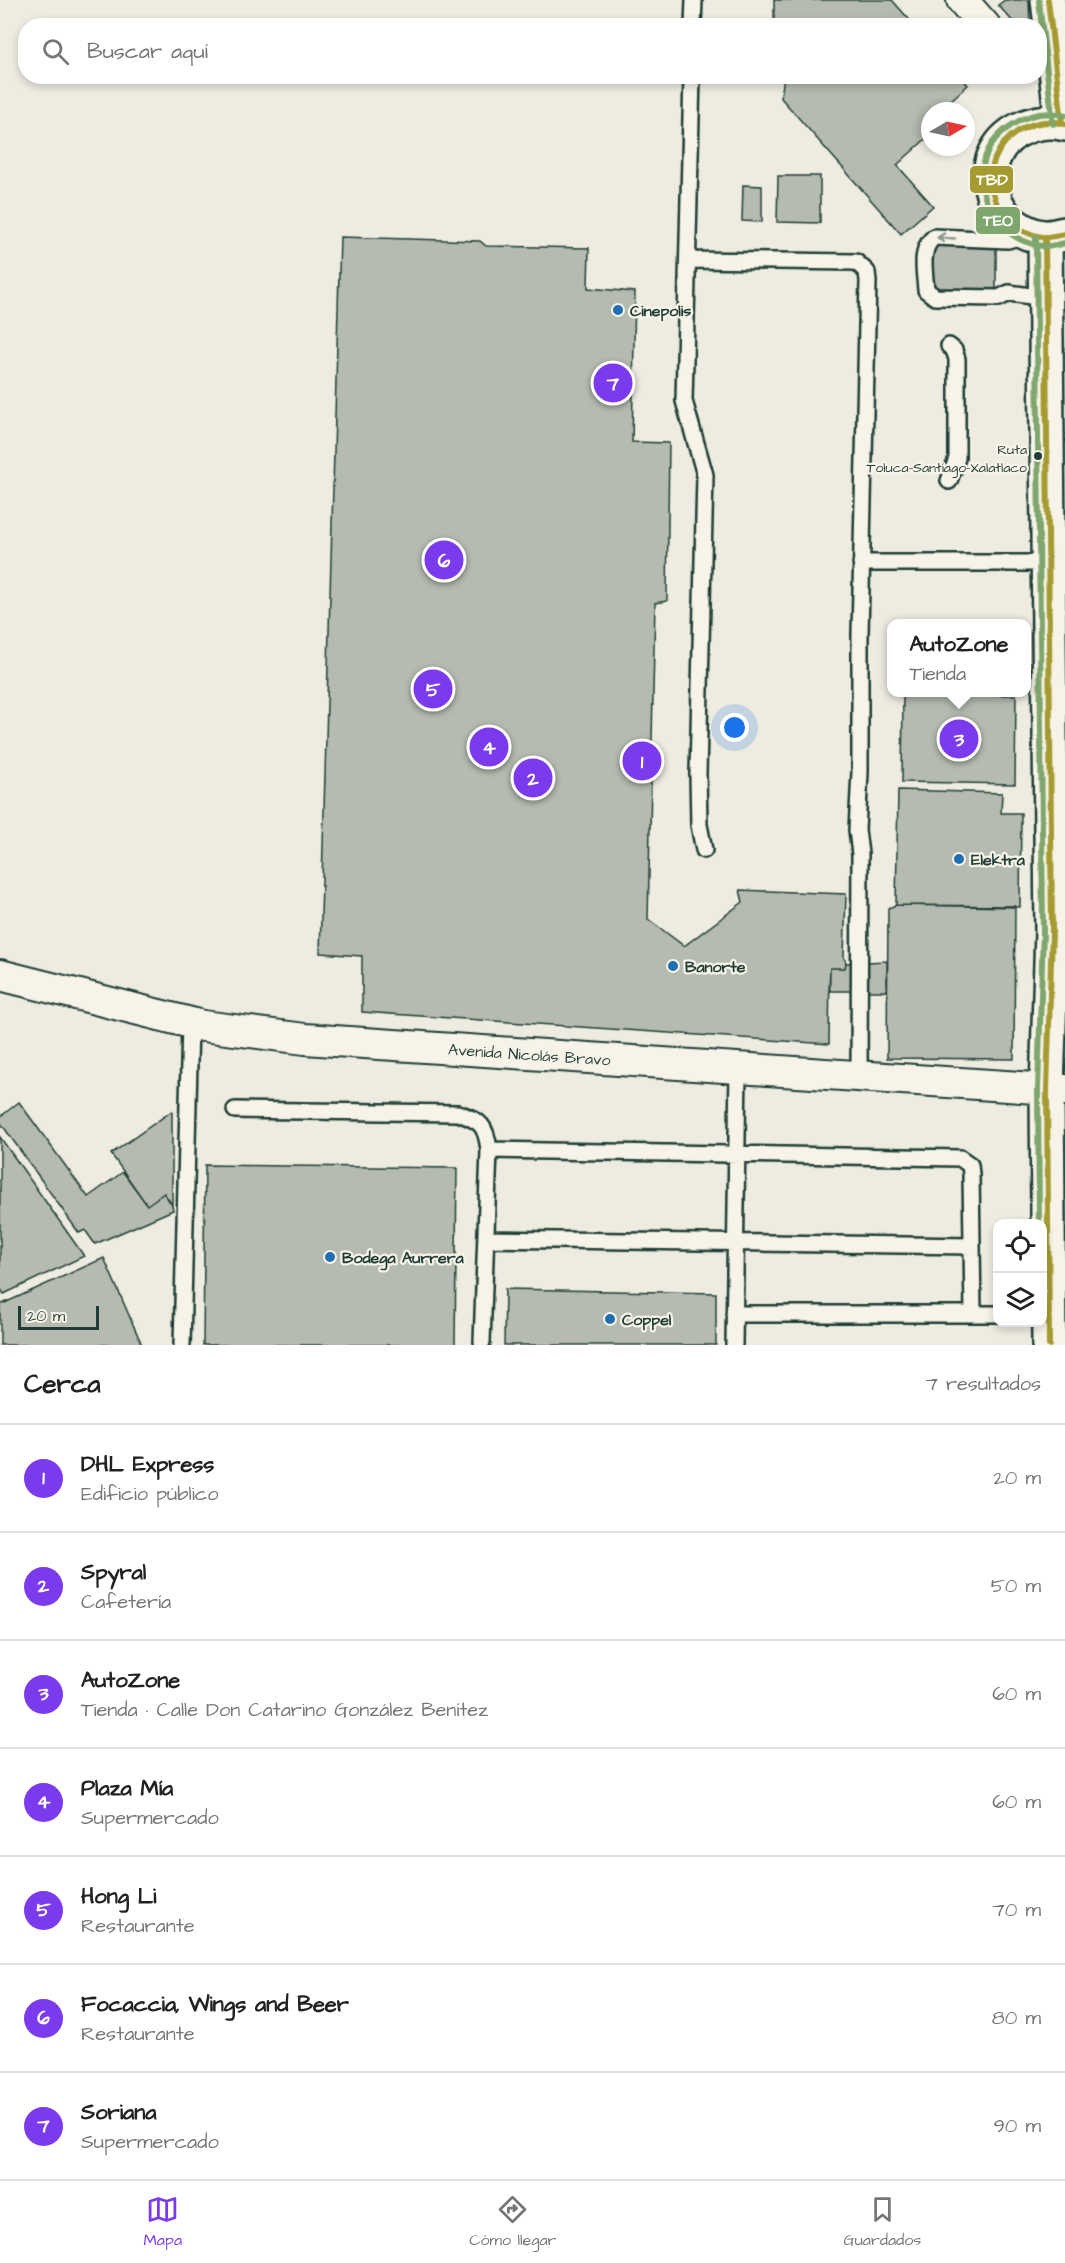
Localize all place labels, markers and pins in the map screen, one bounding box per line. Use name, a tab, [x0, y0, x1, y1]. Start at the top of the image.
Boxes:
place label: Cinepolis	[630, 300, 691, 322]
marker: Cinepolis	[611, 303, 625, 317]
pin: 7	[594, 360, 632, 406]
place label: Ruta Toluca-Santiago-Xalatlaco	[867, 440, 1027, 478]
marker: Ruta Toluca-Santiago-Xalatlaco	[1032, 450, 1044, 462]
pin: 6	[424, 538, 464, 582]
pin: 5	[414, 666, 452, 712]
pin: 3	[940, 716, 978, 762]
pin: 4	[470, 724, 508, 770]
pin: 1	[622, 738, 662, 783]
pin: 2	[514, 756, 552, 800]
place label: Elektra	[971, 849, 1026, 871]
marker: Elektra	[952, 852, 966, 866]
place label: Banorte	[685, 956, 746, 978]
marker: Banorte	[666, 959, 680, 973]
place label: Bodega Aurrera	[342, 1247, 465, 1271]
marker: Bodega Aurrera	[323, 1250, 337, 1264]
place label: Coppel	[622, 1309, 672, 1331]
marker: Coppel	[603, 1312, 617, 1326]

